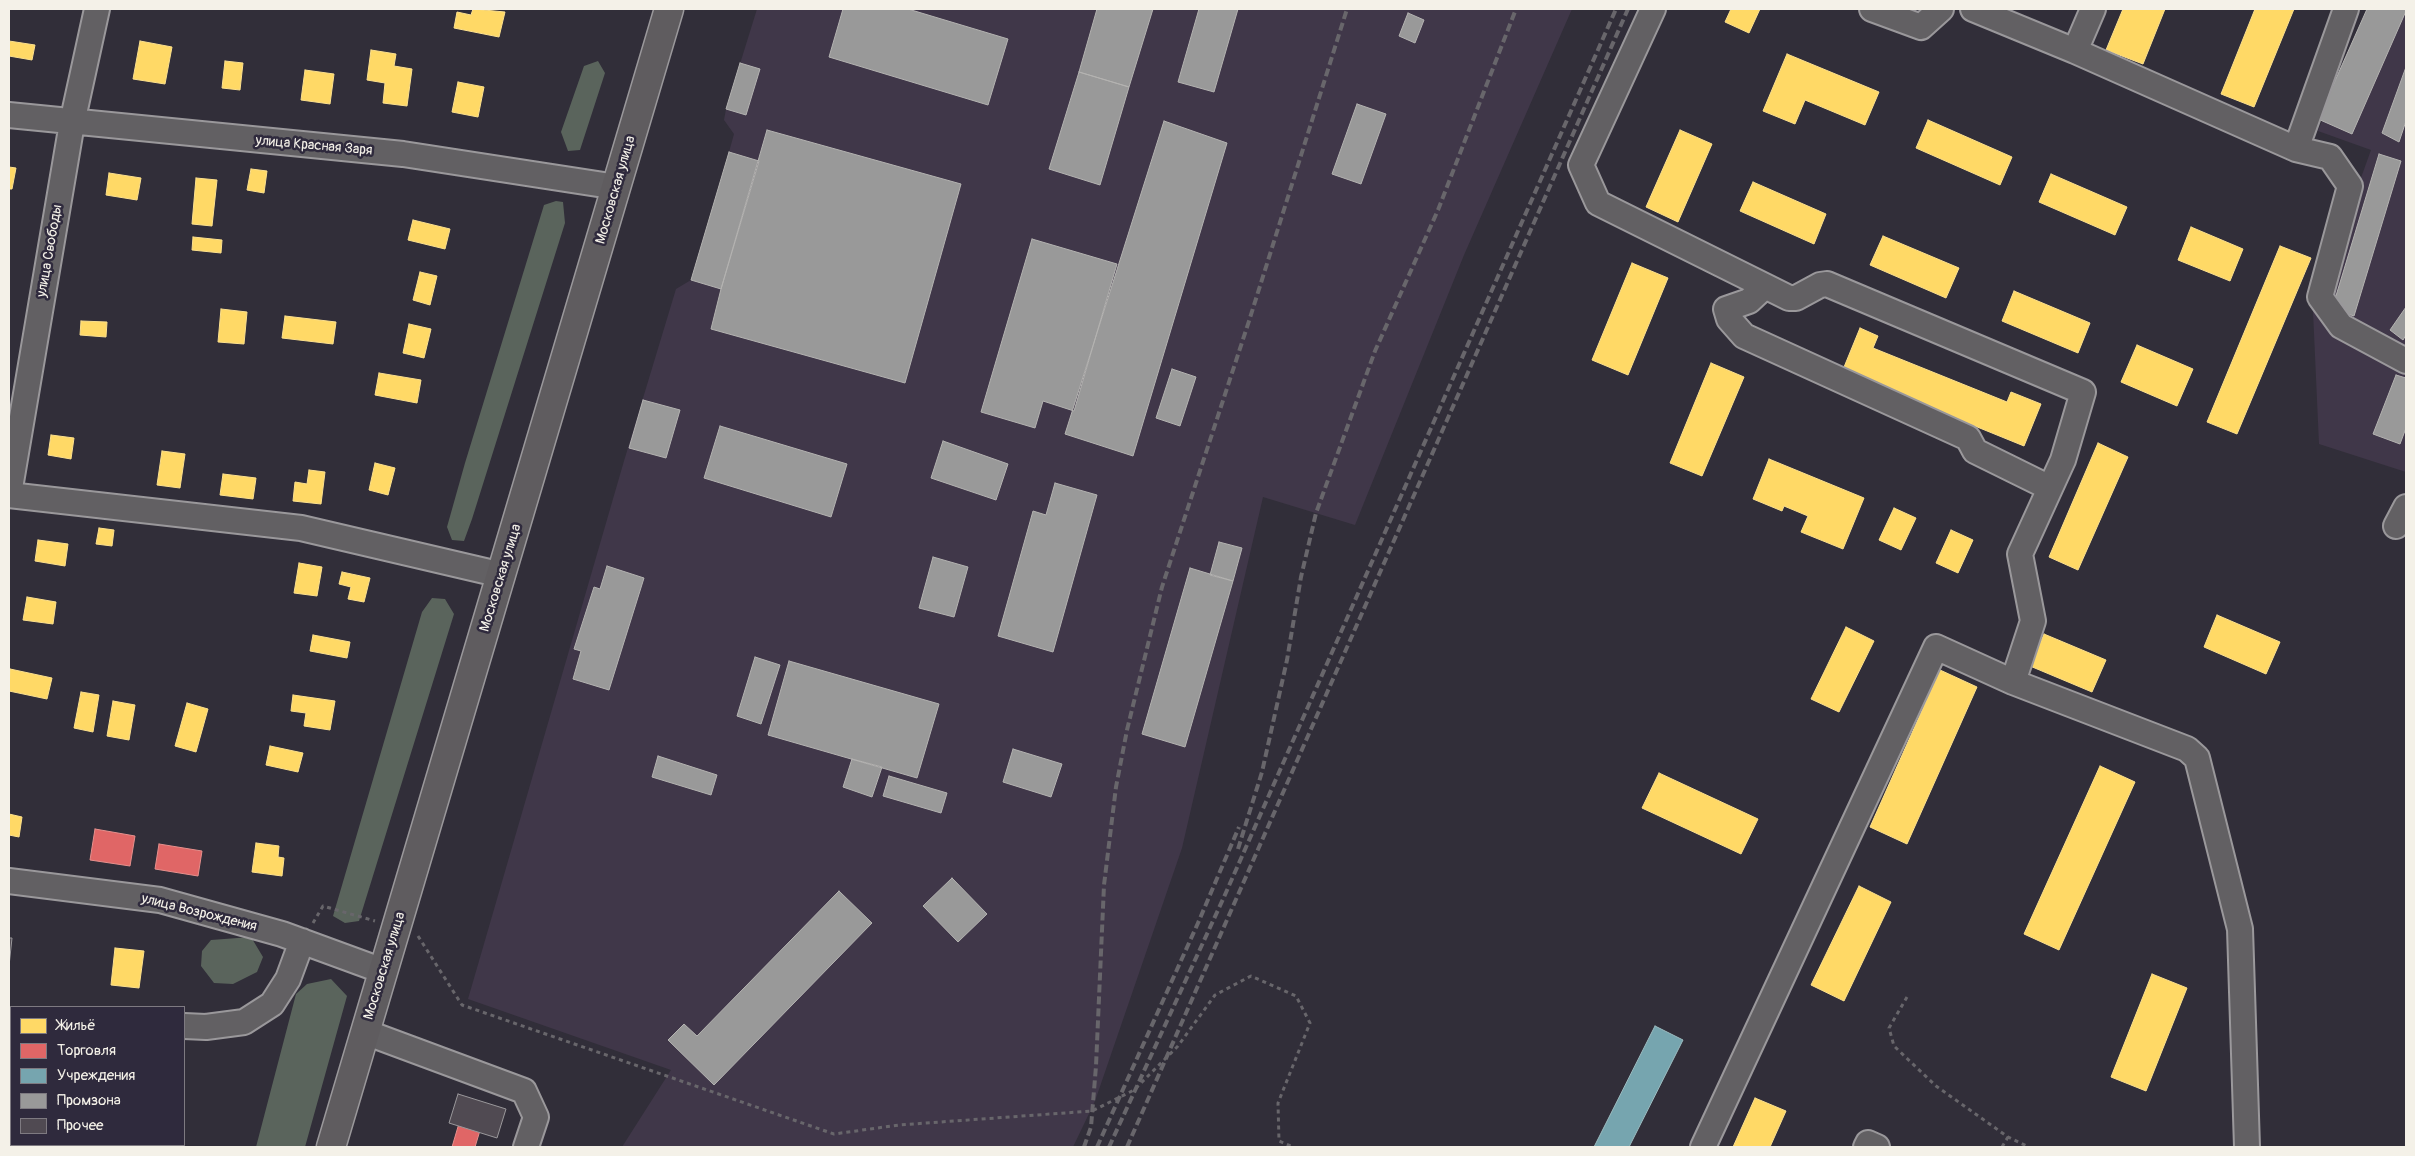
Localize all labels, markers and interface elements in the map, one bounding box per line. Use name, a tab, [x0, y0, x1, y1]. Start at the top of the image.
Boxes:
street label: улица Красная Заря	[255, 133, 373, 159]
street label: Московская улица	[593, 134, 639, 246]
street label: улица Свободы	[34, 203, 66, 299]
street label: Московская улица	[477, 522, 525, 634]
street label: улица Возрождения	[140, 891, 258, 935]
street label: Московская улица	[361, 910, 409, 1022]
legend	[10, 1006, 185, 1146]
text: Жильё	[57, 1016, 96, 1035]
text: Торговля	[57, 1041, 116, 1060]
text: Учреждения	[57, 1066, 135, 1085]
text: Промзона	[57, 1091, 121, 1110]
text: Прочее	[57, 1116, 104, 1135]

